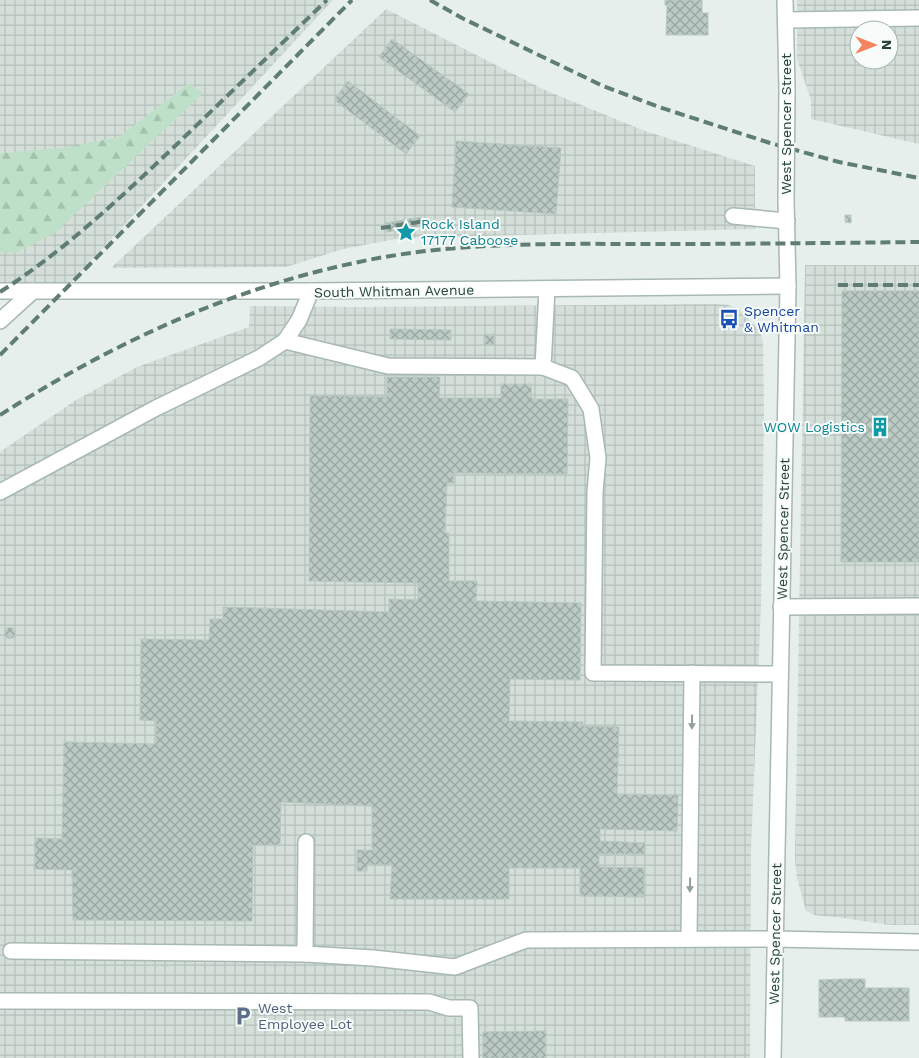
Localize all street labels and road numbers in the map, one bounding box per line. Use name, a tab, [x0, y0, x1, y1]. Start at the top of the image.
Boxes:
street label: West Spencer Street	[778, 53, 794, 195]
street label: South Whitman Avenue	[314, 282, 474, 300]
street label: West Spencer Street	[774, 458, 792, 600]
street label: West Spencer Street	[766, 863, 784, 1005]

